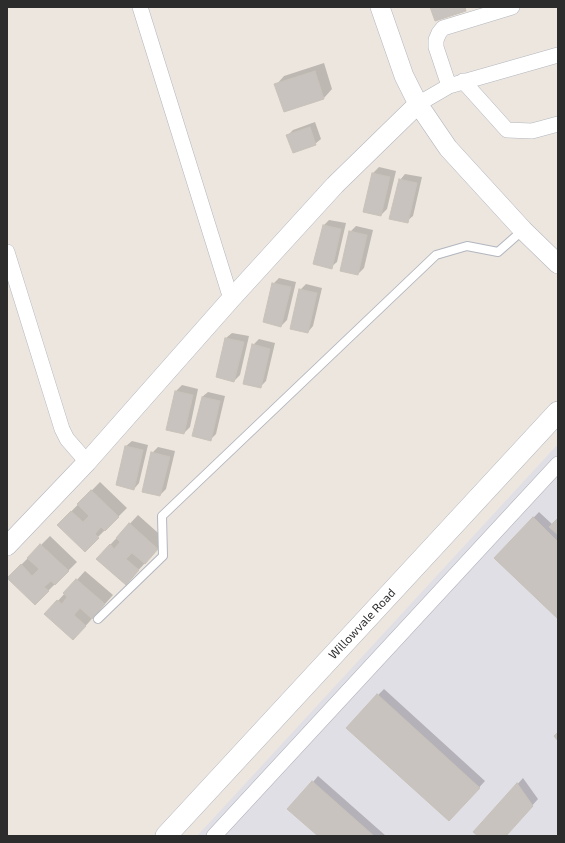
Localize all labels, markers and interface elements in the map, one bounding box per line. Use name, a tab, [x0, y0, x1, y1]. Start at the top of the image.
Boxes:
street label: Willowvale Road	[326, 586, 398, 662]

